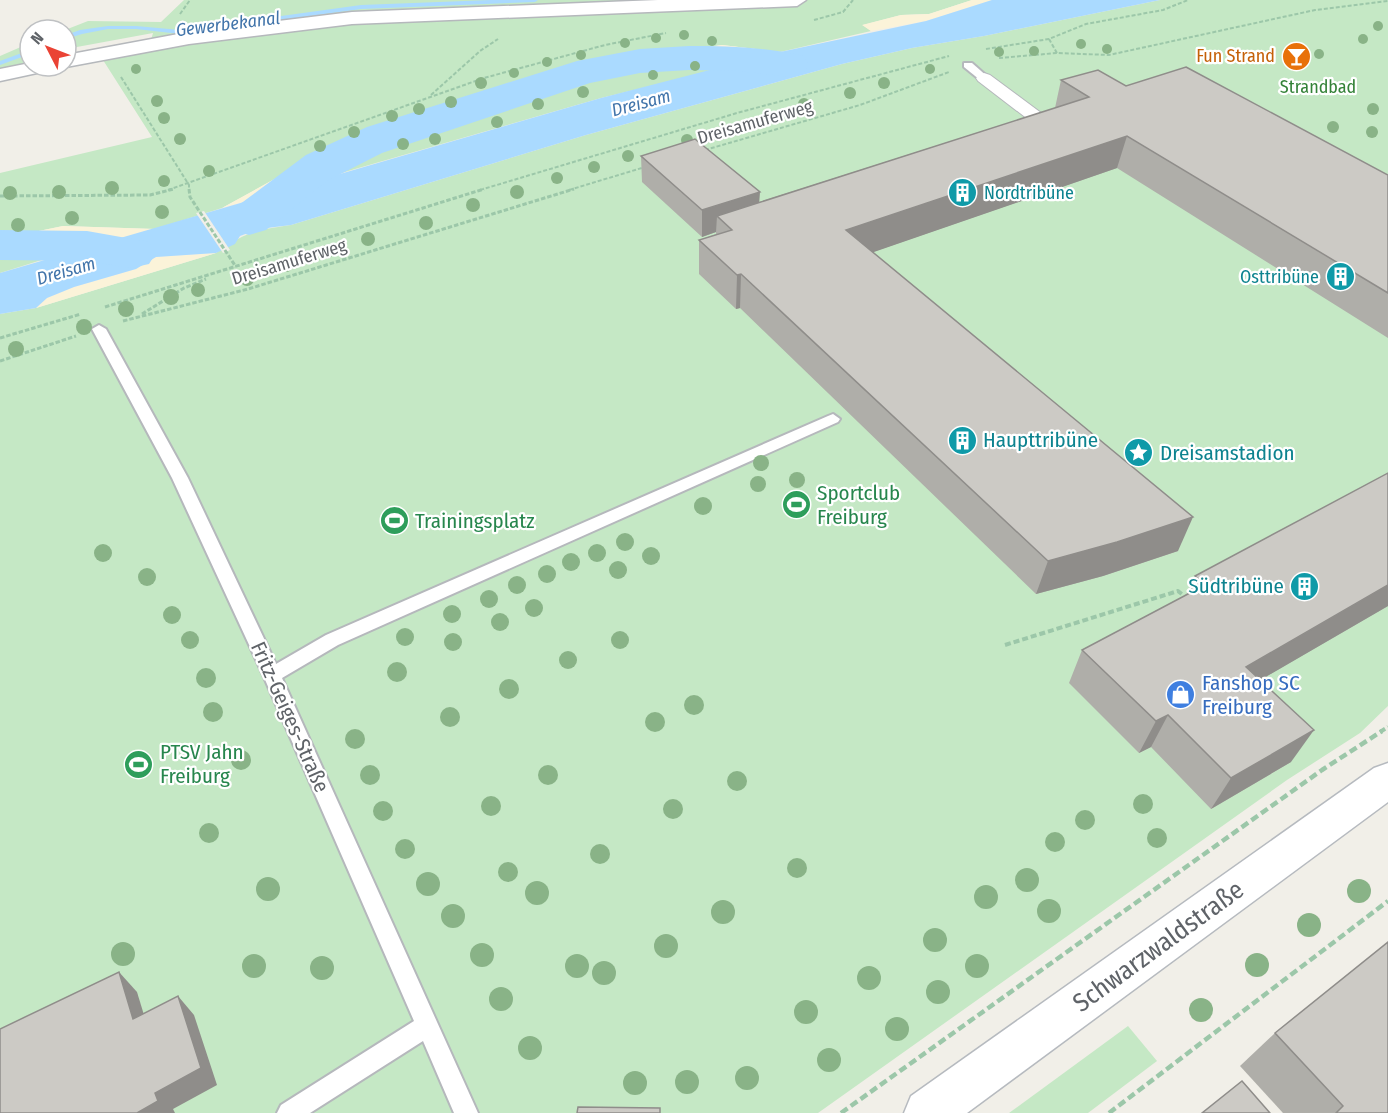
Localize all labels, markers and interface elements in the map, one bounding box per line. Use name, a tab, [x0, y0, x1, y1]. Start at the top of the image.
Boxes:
water label: Gewerbekanal	[175, 7, 282, 41]
north arrow	[18, 18, 78, 78]
text: N	[27, 28, 47, 48]
bar icon: Fun Strand	[1280, 40, 1312, 72]
place label: Fun Strand	[1196, 45, 1275, 67]
park label: Strandbad	[1280, 76, 1356, 98]
water label: Dreisam	[609, 85, 673, 121]
street label: Dreisamuferweg	[695, 95, 816, 149]
building icon: Nordtribüne	[947, 177, 979, 209]
place label: Nordtribüne	[984, 182, 1074, 204]
street label: Dreisamuferweg	[229, 234, 350, 290]
water label: Dreisam	[34, 252, 98, 290]
building icon: Osttribüne	[1324, 261, 1356, 293]
place label: Osttribüne	[1240, 266, 1319, 288]
building icon: Haupttribüne	[946, 424, 978, 456]
place label: Haupttribüne	[983, 427, 1098, 453]
place icon: Dreisamstadion	[1123, 437, 1155, 469]
place label: Dreisamstadion	[1160, 440, 1295, 466]
place label: Sportclub Freiburg	[817, 480, 900, 530]
sports icon: Sportclub Freiburg	[780, 489, 812, 521]
sports icon: Trainingsplatz	[378, 505, 410, 537]
place label: Trainingsplatz	[415, 508, 535, 534]
building icon: Südtribüne	[1289, 570, 1321, 602]
place label: Südtribüne	[1188, 573, 1284, 599]
street label: Fritz-Geiges-Straße	[245, 638, 335, 796]
place label: Fanshop SC Freiburg	[1202, 670, 1300, 720]
shop icon: Fanshop SC Freiburg	[1165, 679, 1197, 711]
place label: PTSV Jahn Freiburg	[160, 739, 244, 789]
sports icon: PTSV Jahn Freiburg	[123, 748, 155, 780]
street label: Schwarzwaldstraße	[1067, 874, 1250, 1019]

